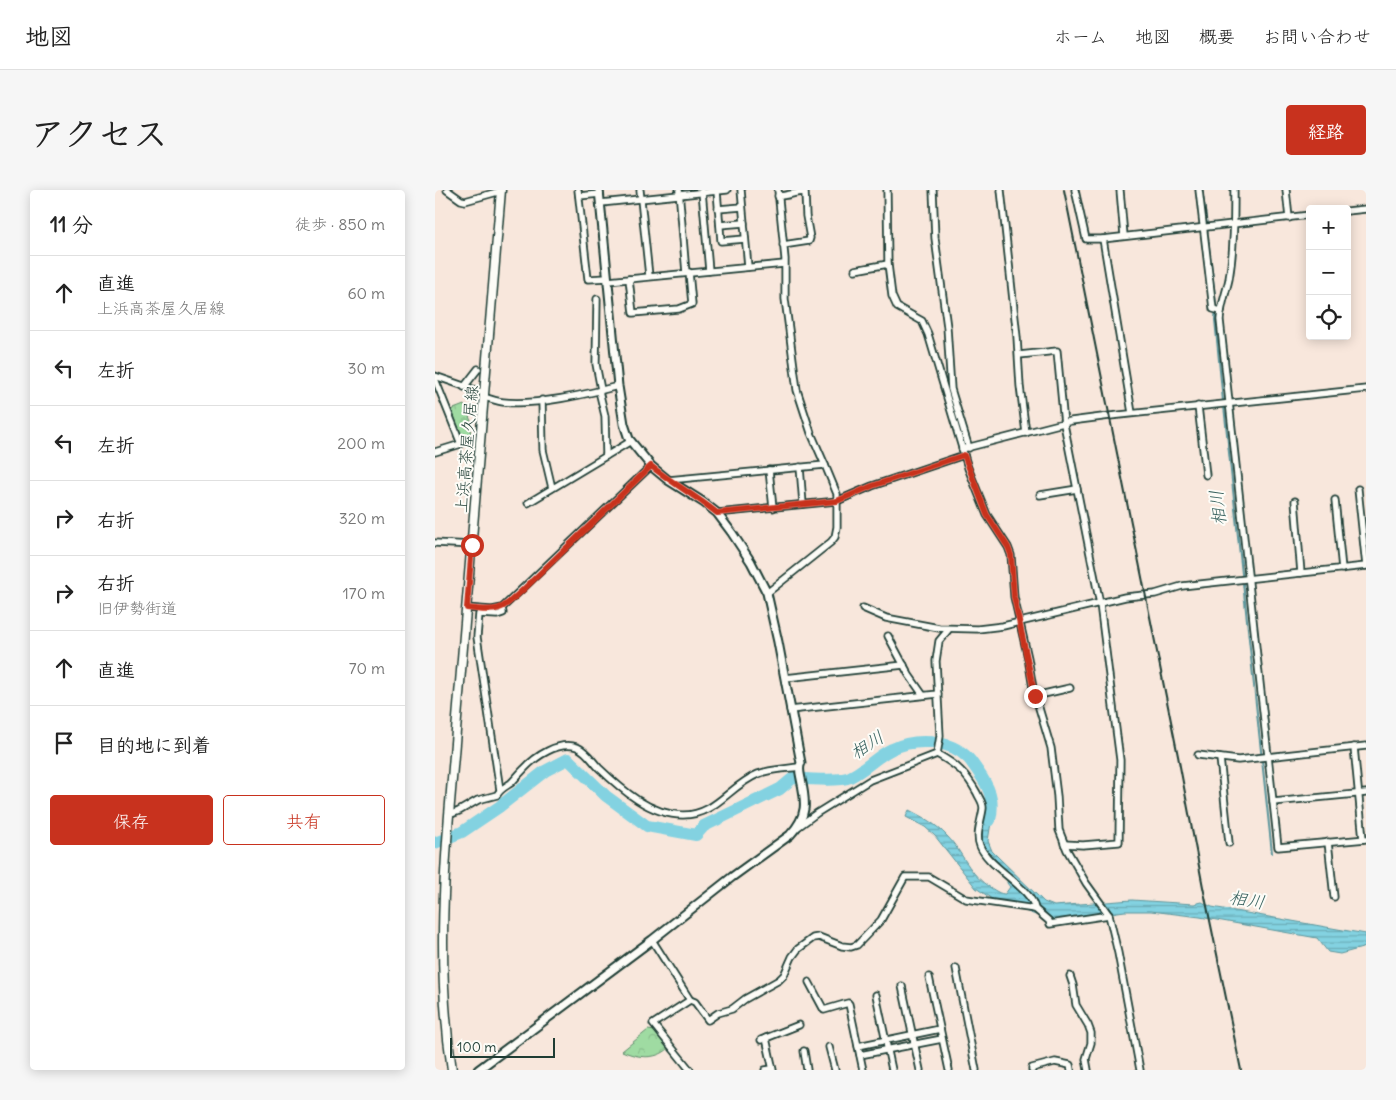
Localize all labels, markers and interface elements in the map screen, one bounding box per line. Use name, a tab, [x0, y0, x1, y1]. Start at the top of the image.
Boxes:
text: 地図	[25, 21, 73, 51]
text: ホーム	[1054, 25, 1107, 48]
text: 地図	[1135, 25, 1171, 48]
text: 概要	[1199, 25, 1235, 48]
text: お問い合わせ	[1263, 25, 1371, 48]
button: 経路	[1286, 105, 1366, 155]
text: アクセス	[30, 111, 168, 155]
map controls	[1306, 205, 1351, 340]
button: +	[1306, 205, 1351, 250]
text: 11 分	[50, 211, 93, 238]
text: 徒歩 · 850 m	[295, 214, 385, 234]
button: −	[1306, 250, 1351, 295]
text: 直進	[97, 271, 135, 295]
icon: ahead	[50, 279, 78, 307]
text: 60 m	[347, 283, 385, 303]
button: locate	[1306, 295, 1351, 340]
text: 上浜高茶屋久居線	[97, 298, 225, 318]
icon: left	[50, 354, 78, 382]
text: 左折	[97, 358, 135, 382]
text: 30 m	[348, 358, 385, 378]
street label: 上浜高茶屋久居線	[450, 384, 482, 514]
icon: left	[50, 429, 78, 457]
text: 左折	[97, 433, 135, 457]
text: 200 m	[337, 433, 385, 453]
water label: 相川	[1204, 489, 1231, 527]
icon: right	[50, 504, 78, 532]
text: 右折	[97, 508, 135, 532]
text: 320 m	[339, 508, 385, 528]
route start	[461, 534, 484, 557]
text: 右折	[97, 571, 135, 595]
icon: right	[50, 579, 78, 607]
text: 170 m	[342, 583, 385, 603]
text: 旧伊勢街道	[97, 598, 177, 618]
icon: ahead	[50, 654, 78, 682]
text: 直進	[97, 658, 135, 682]
text: 70 m	[349, 658, 385, 678]
route end	[1024, 685, 1047, 708]
water label: 相川	[845, 725, 888, 764]
icon: arrive	[50, 729, 78, 757]
text: 目的地に到着	[97, 733, 211, 757]
button: 保存	[50, 795, 213, 845]
button: 共有	[223, 795, 385, 845]
water label: 相川	[1228, 885, 1267, 914]
scale bar	[450, 1035, 555, 1058]
text: 100 m	[457, 1038, 497, 1056]

